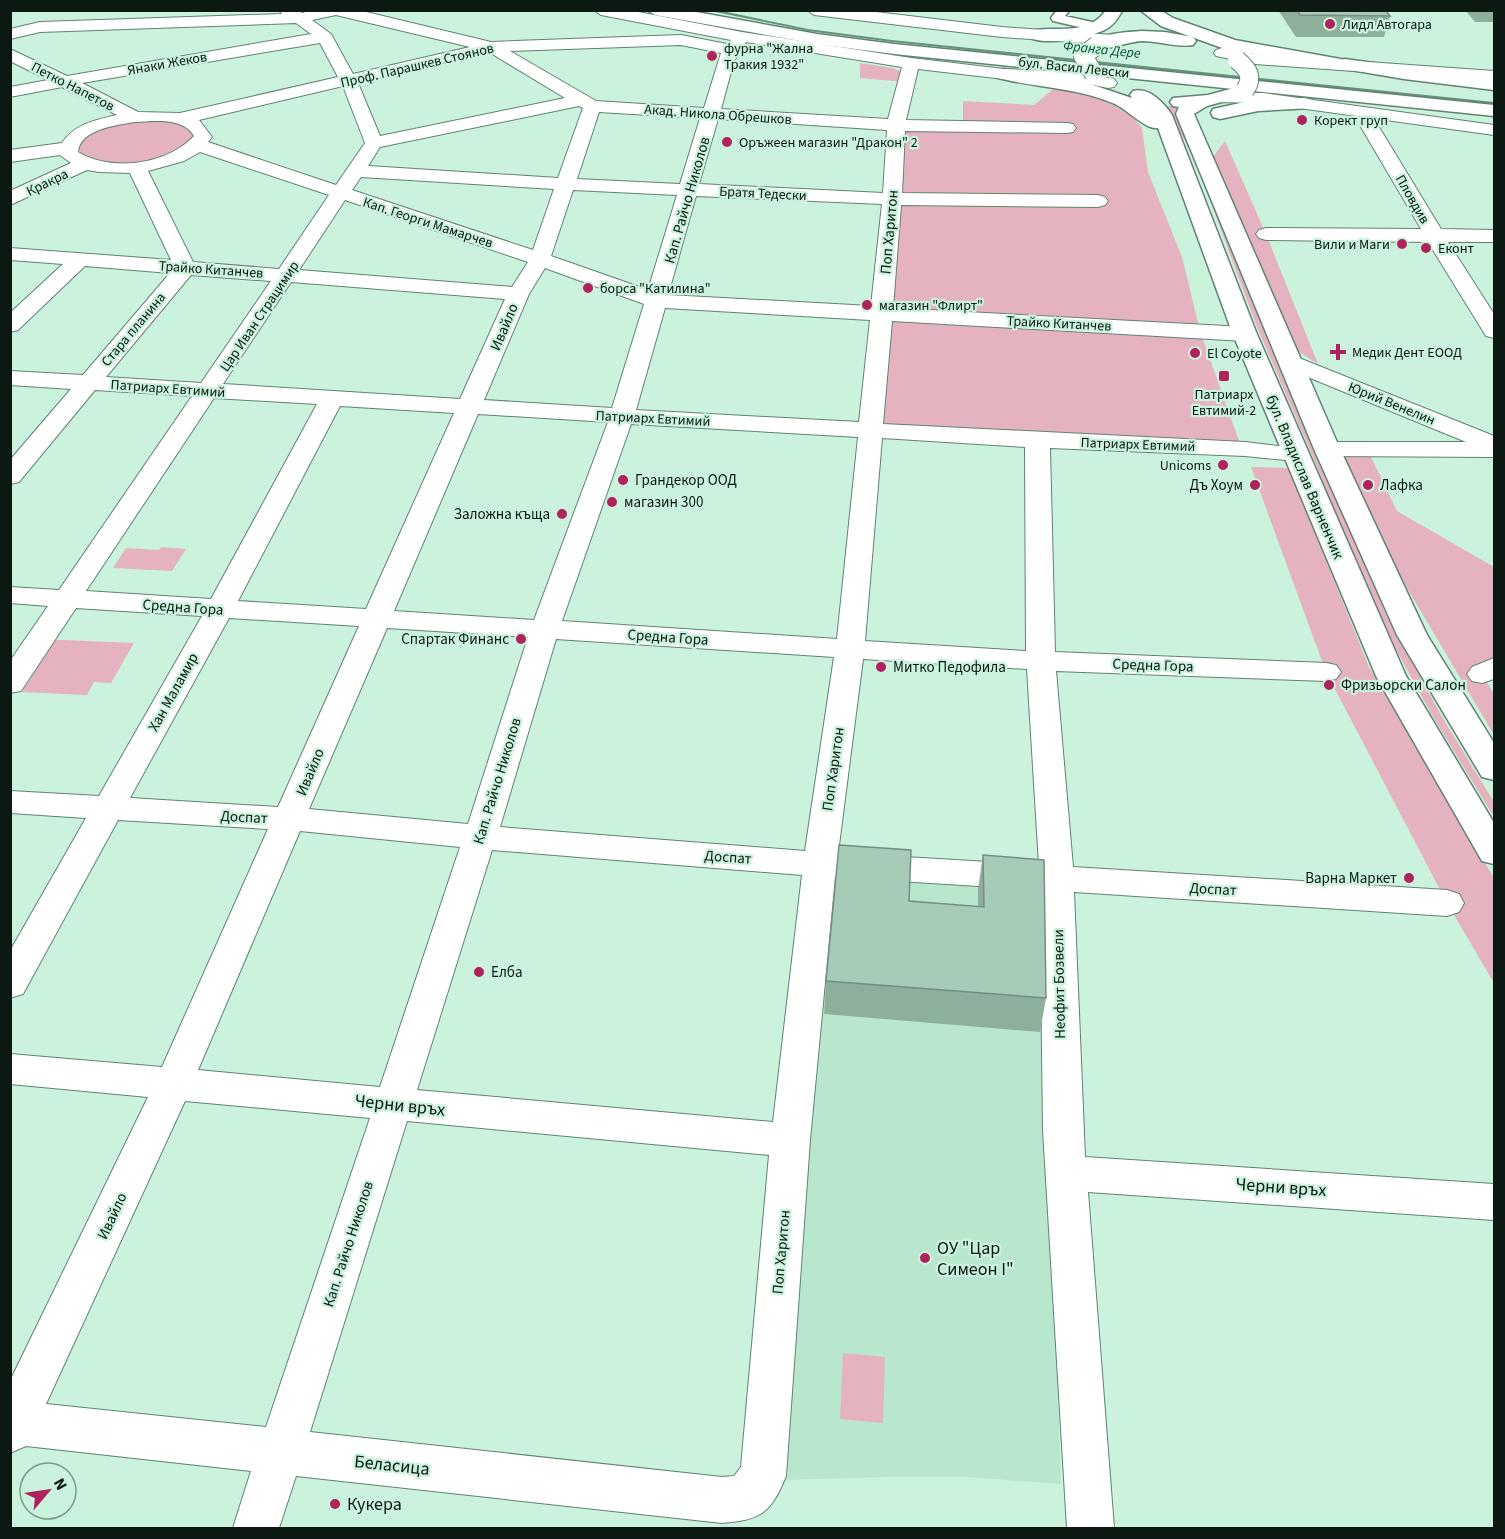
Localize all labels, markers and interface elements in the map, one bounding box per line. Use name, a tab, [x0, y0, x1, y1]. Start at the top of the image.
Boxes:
place label: Лидл Автогара	[1342, 15, 1432, 35]
marker: Лидл Автогара	[1323, 17, 1337, 31]
water label: Франга Дере	[1062, 36, 1142, 64]
street label: Проф. Парашкев Стоянов	[339, 39, 496, 93]
place label: фурна "Жална Тракия 1932"	[724, 39, 813, 75]
street label: Янаки Жеков	[126, 47, 209, 81]
marker: фурна "Жална Тракия 1932"	[705, 49, 719, 63]
street label: бул. Васил Левски	[1017, 52, 1130, 84]
street label: Петко Напетов	[27, 57, 118, 116]
street label: Акад. Никола Обрешков	[644, 100, 792, 130]
place label: Корект груп	[1314, 111, 1388, 131]
marker: Корект груп	[1295, 113, 1309, 127]
place label: Оръжеен магазин "Дракон" 2	[739, 133, 918, 153]
street label: Кап. Райчо Николов	[659, 134, 716, 266]
marker: Оръжеен магазин "Дракон" 2	[720, 135, 734, 149]
street label: Кракра	[23, 164, 72, 202]
street label: Пловдив	[1390, 171, 1434, 228]
street label: Братя Тедески	[719, 182, 807, 206]
street label: Поп Харитон	[875, 189, 904, 275]
street label: Кап. Георги Мамарчев	[360, 192, 495, 253]
place label: Вили и Маги	[1314, 235, 1390, 255]
marker: Вили и Маги	[1395, 237, 1409, 251]
place label: Еконт	[1438, 239, 1475, 259]
marker: Еконт	[1419, 241, 1433, 255]
street label: Трайко Китанчев	[158, 256, 264, 284]
street label: Цар Иван Страцимир	[215, 257, 305, 376]
place label: борса "Катилина"	[600, 279, 711, 299]
marker: борса "Катилина"	[581, 281, 595, 295]
street label: Стара планина	[97, 288, 171, 371]
place label: магазин "Флирт"	[879, 296, 983, 316]
marker: магазин "Флирт"	[860, 298, 874, 312]
street label: Ивайло	[485, 300, 524, 354]
street label: Трайко Китанчев	[1006, 311, 1112, 337]
marker: Медик Дент ЕООД	[1329, 343, 1347, 361]
place label: Медик Дент ЕООД	[1352, 343, 1462, 363]
place label: El Coyote	[1207, 344, 1262, 364]
marker: El Coyote	[1188, 346, 1202, 360]
marker: Патриарх Евтимий-2	[1217, 369, 1231, 383]
street label: Патриарх Евтимий	[110, 375, 226, 403]
street label: Юрий Венелин	[1345, 377, 1438, 430]
place label: Патриарх Евтимий-2	[1192, 385, 1256, 421]
street label: бул. Владислав Варненчик	[1260, 392, 1349, 563]
street label: Патриарх Евтимий	[595, 406, 711, 432]
street label: Патриарх Евтимий	[1080, 433, 1196, 457]
place label: Unicoms	[1160, 456, 1211, 476]
marker: Unicoms	[1216, 458, 1230, 472]
place label: Грандекор ООД	[635, 470, 737, 491]
marker: Грандекор ООД	[616, 473, 630, 487]
place label: Дъ Хоум	[1189, 475, 1243, 496]
place label: Лафка	[1380, 475, 1423, 496]
marker: Дъ Хоум	[1248, 478, 1262, 492]
marker: Лафка	[1361, 478, 1375, 492]
place label: магазин 300	[624, 492, 703, 513]
marker: магазин 300	[605, 495, 619, 509]
place label: Заложна къща	[454, 504, 550, 525]
marker: Заложна къща	[555, 507, 569, 521]
street label: Средна Гора	[142, 594, 224, 621]
street label: Средна Гора	[627, 624, 709, 651]
place label: Спартак Финанс	[401, 629, 509, 650]
marker: Спартак Финанс	[514, 632, 528, 646]
street label: Хан Маламир	[143, 649, 204, 735]
street label: Средна Гора	[1112, 654, 1194, 677]
place label: Митко Педофила	[893, 657, 1006, 678]
marker: Митко Педофила	[874, 660, 888, 674]
place label: Фризьорски Салон	[1341, 675, 1466, 696]
marker: Фризьорски Салон	[1322, 678, 1336, 692]
street label: Кап. Райчо Николов	[468, 715, 527, 847]
street label: Поп Харитон	[817, 726, 850, 812]
street label: Ивайло	[291, 745, 330, 799]
street label: Доспат	[220, 806, 268, 829]
street label: Доспат	[704, 845, 752, 870]
place label: Варна Маркет	[1305, 868, 1397, 889]
marker: Варна Маркет	[1402, 871, 1416, 885]
street label: Доспат	[1189, 878, 1237, 901]
street label: Неофит Бозвели	[1048, 929, 1071, 1039]
place label: Елба	[491, 962, 522, 983]
marker: Елба	[472, 965, 486, 979]
street label: Черни връх	[353, 1088, 446, 1123]
street label: Черни връх	[1235, 1172, 1327, 1203]
street label: Кап. Райчо Николов	[318, 1178, 379, 1310]
street label: Ивайло	[92, 1189, 132, 1243]
street label: Поп Харитон	[767, 1209, 796, 1295]
place label: ОУ "Цар Симеон I"	[937, 1236, 1014, 1282]
marker: ОУ "Цар Симеон I"	[918, 1251, 932, 1265]
street label: Беласица	[353, 1449, 431, 1482]
north arrow	[18, 1461, 78, 1521]
text: N	[48, 1474, 72, 1494]
place label: Кукера	[347, 1492, 402, 1517]
marker: Кукера	[328, 1497, 342, 1511]

